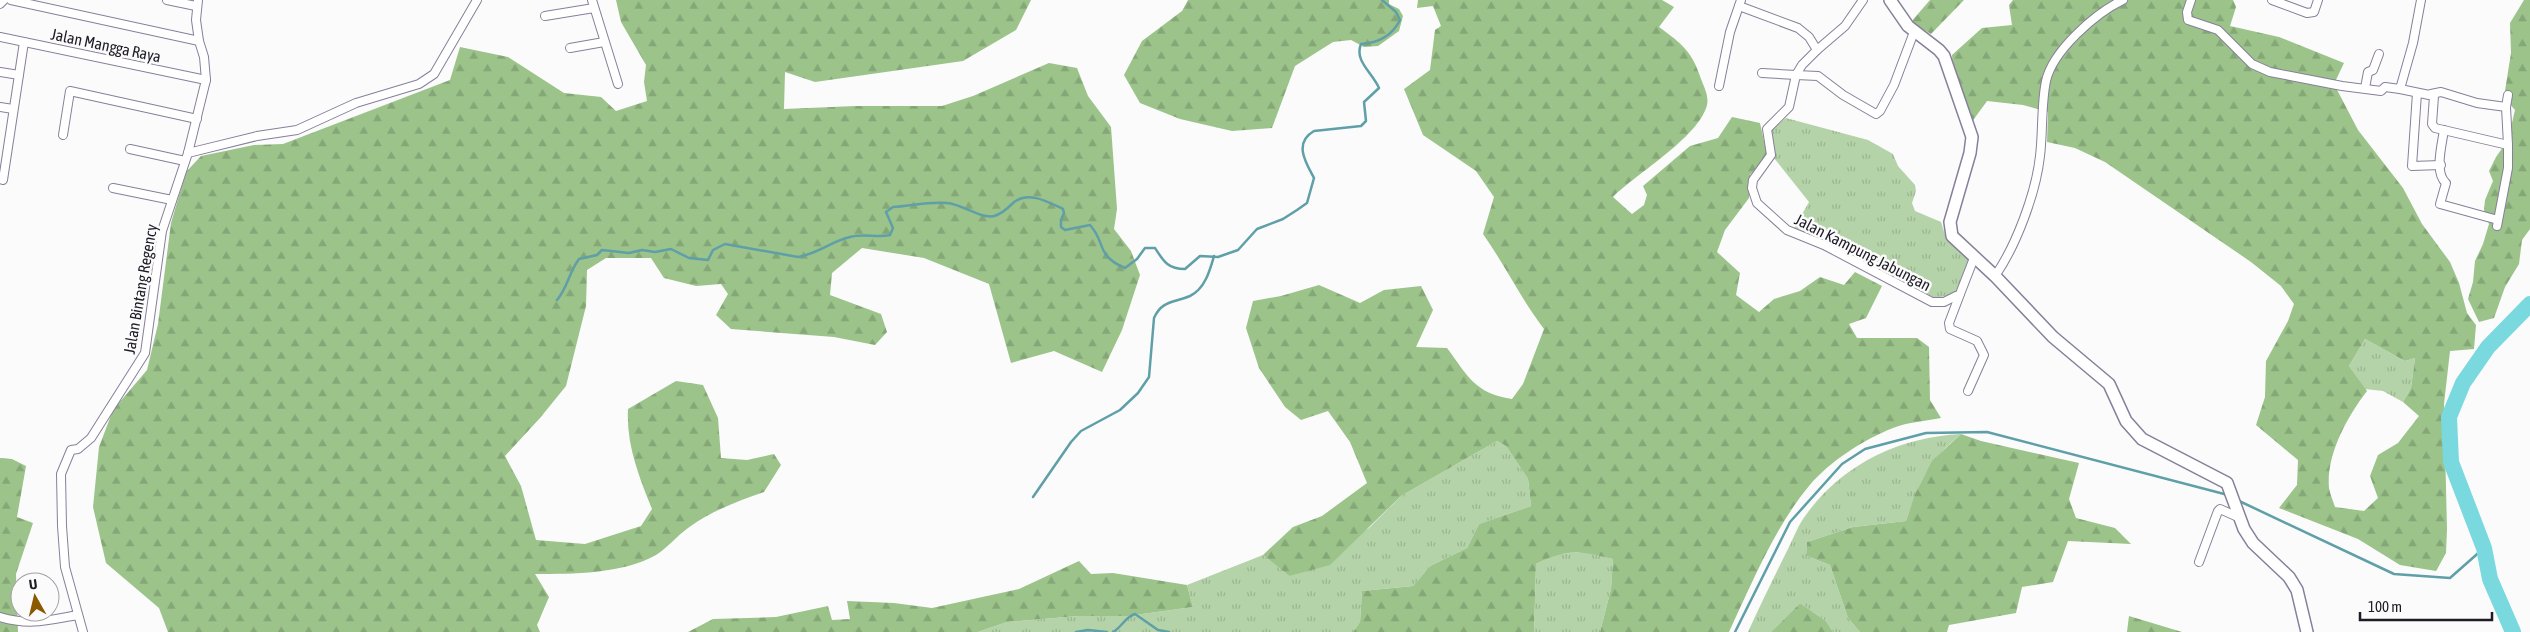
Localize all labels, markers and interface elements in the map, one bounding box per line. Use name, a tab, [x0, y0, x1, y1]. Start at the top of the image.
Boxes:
street label: Jalan Mangga Raya	[49, 25, 163, 66]
street label: Jalan Kampung Jabungan	[1792, 210, 1934, 295]
street label: Jalan Bintang Regency	[120, 222, 161, 355]
north arrow	[10, 572, 60, 622]
text: U	[28, 576, 38, 593]
scale bar	[2360, 590, 2492, 622]
text: 100 m	[2368, 598, 2402, 615]

